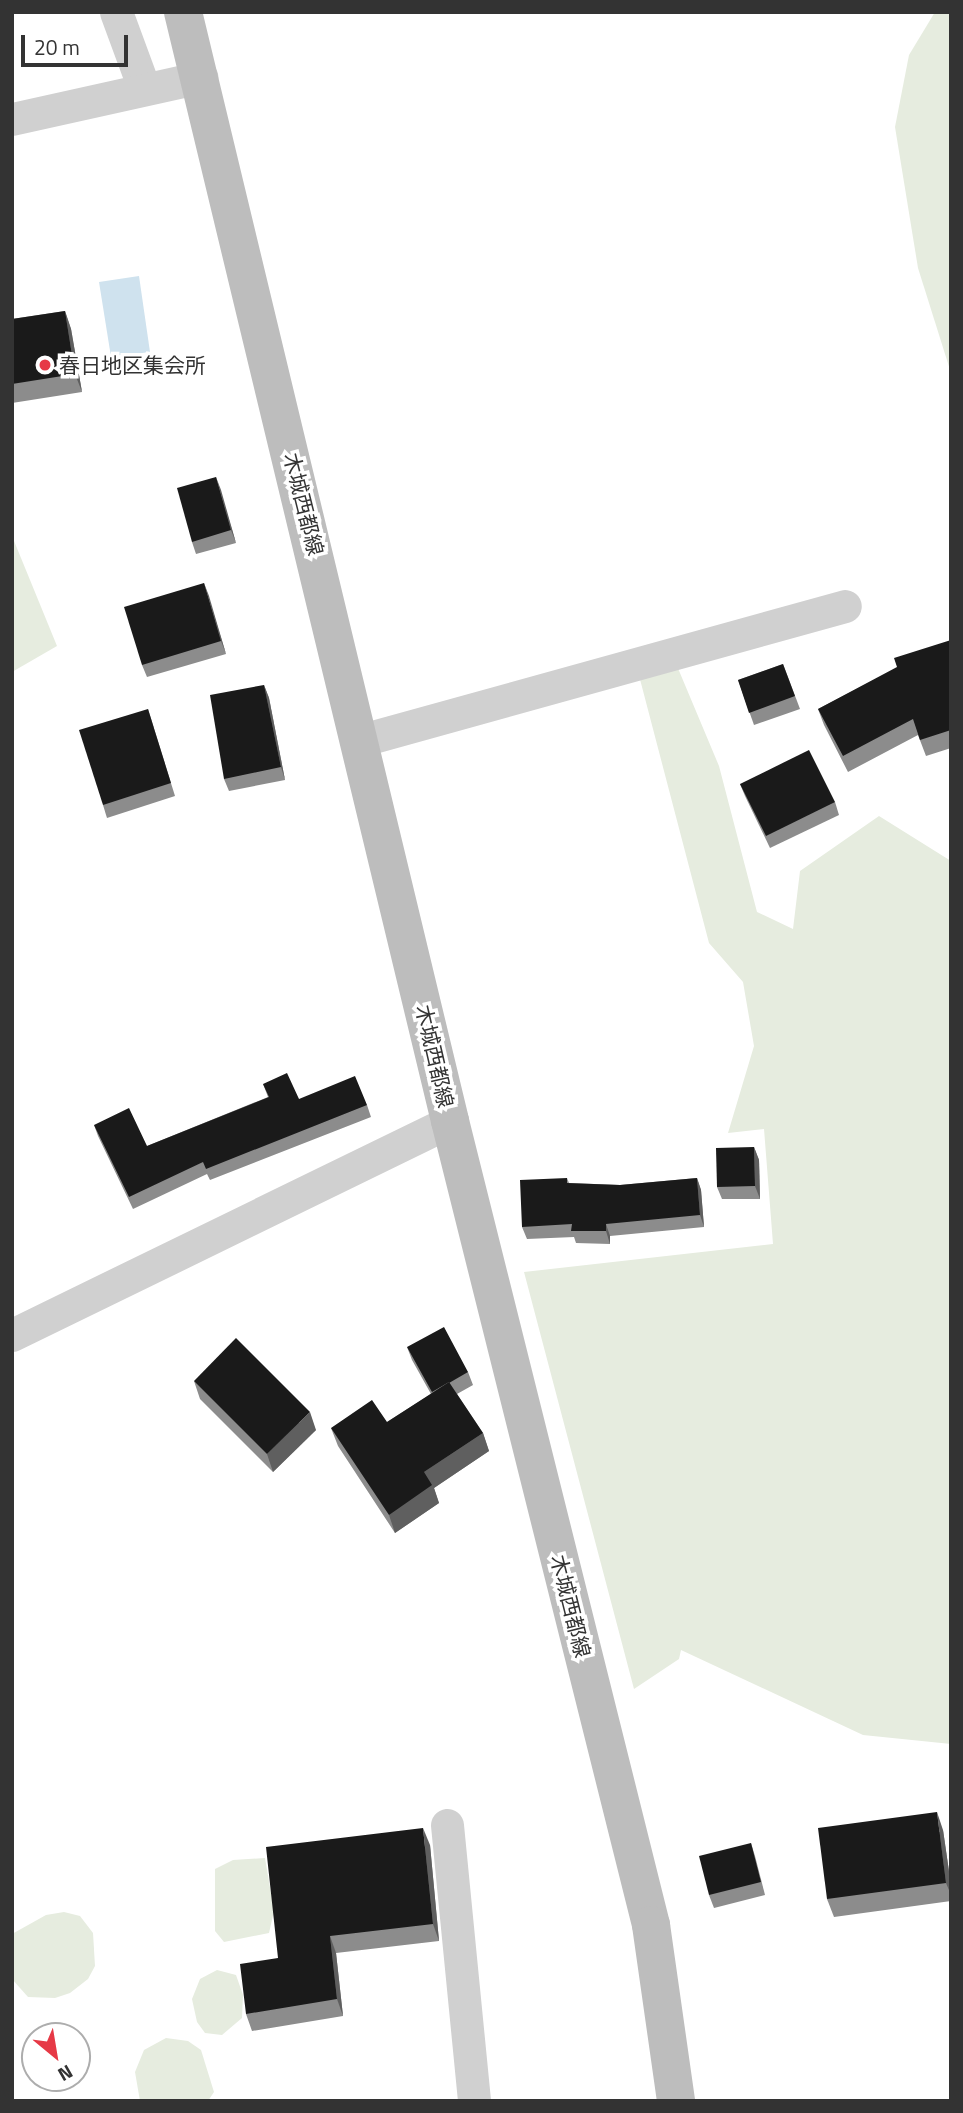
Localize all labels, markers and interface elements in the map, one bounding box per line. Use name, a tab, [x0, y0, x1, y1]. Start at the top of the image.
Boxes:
scale bar	[24, 21, 131, 65]
text: 20 m	[34, 31, 80, 63]
place label: 春日地区集会所	[59, 352, 206, 378]
marker: 春日地区集会所	[37, 357, 53, 373]
street label: 木城西都線	[279, 450, 329, 558]
street label: 木城西都線	[411, 1002, 459, 1110]
street label: 木城西都線	[546, 1552, 596, 1660]
north arrow	[21, 2022, 91, 2092]
text: N	[53, 2058, 79, 2090]

